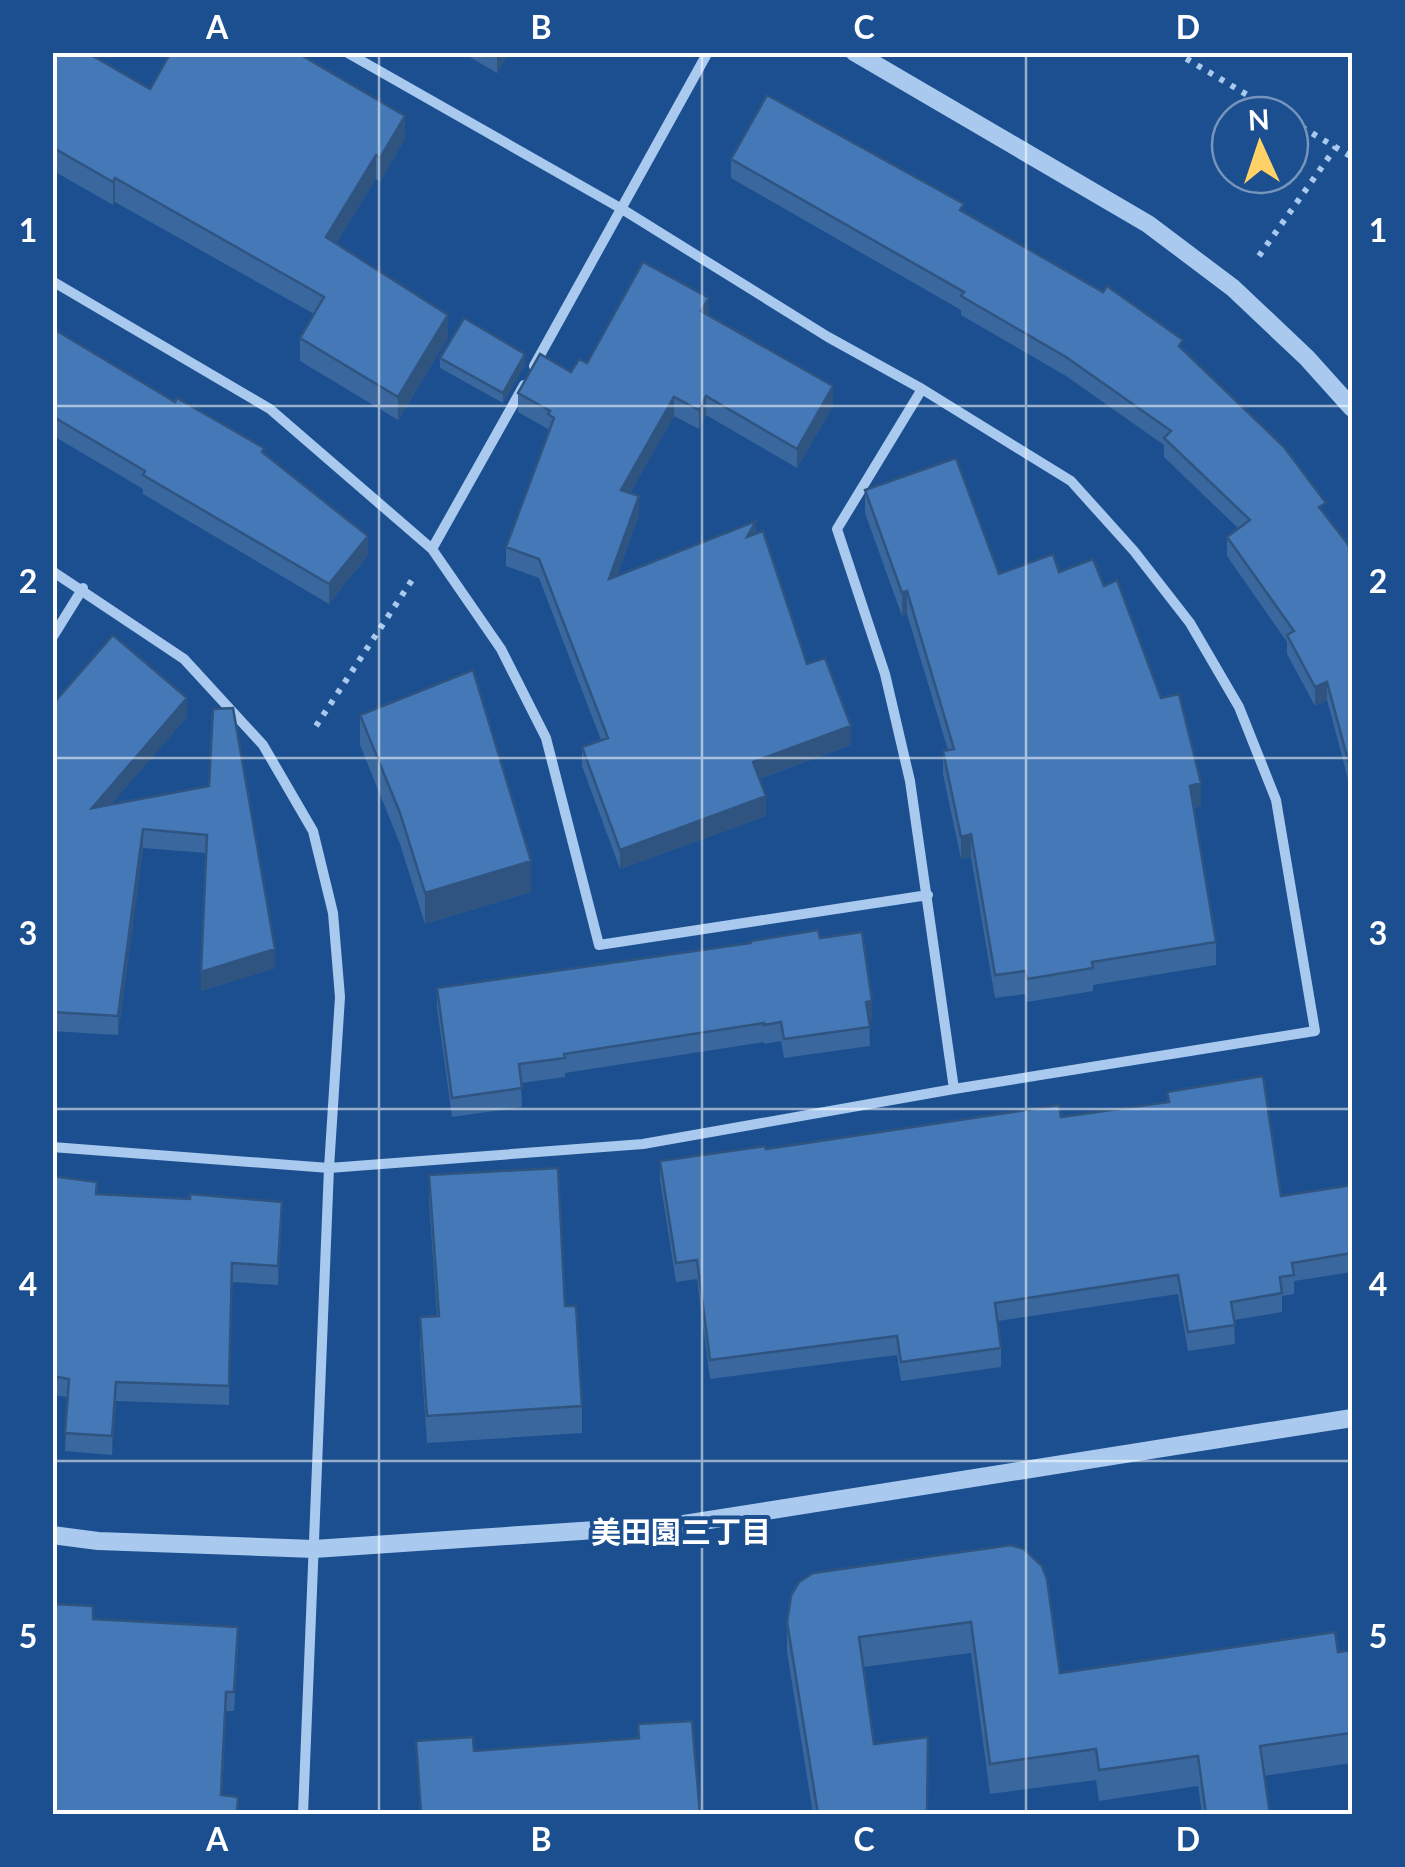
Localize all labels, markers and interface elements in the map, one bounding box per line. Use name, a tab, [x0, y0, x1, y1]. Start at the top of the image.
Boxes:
text: A	[205, 7, 229, 46]
text: B	[530, 7, 552, 46]
text: C	[853, 7, 875, 46]
text: D	[1176, 7, 1200, 46]
north arrow	[1210, 95, 1310, 195]
text: N	[1247, 101, 1270, 137]
text: 1	[19, 210, 37, 249]
text: 1	[1369, 210, 1387, 249]
text: 2	[19, 561, 37, 600]
text: 2	[1369, 561, 1387, 600]
text: 3	[19, 913, 37, 952]
text: 3	[1369, 913, 1387, 952]
text: 4	[19, 1264, 37, 1303]
text: 4	[1369, 1264, 1387, 1303]
district label: 美田園三丁目	[591, 1513, 771, 1549]
text: 5	[19, 1616, 37, 1655]
text: 5	[1369, 1616, 1387, 1655]
text: A	[205, 1819, 229, 1858]
text: B	[530, 1819, 552, 1858]
text: C	[853, 1819, 875, 1858]
text: D	[1176, 1819, 1200, 1858]

